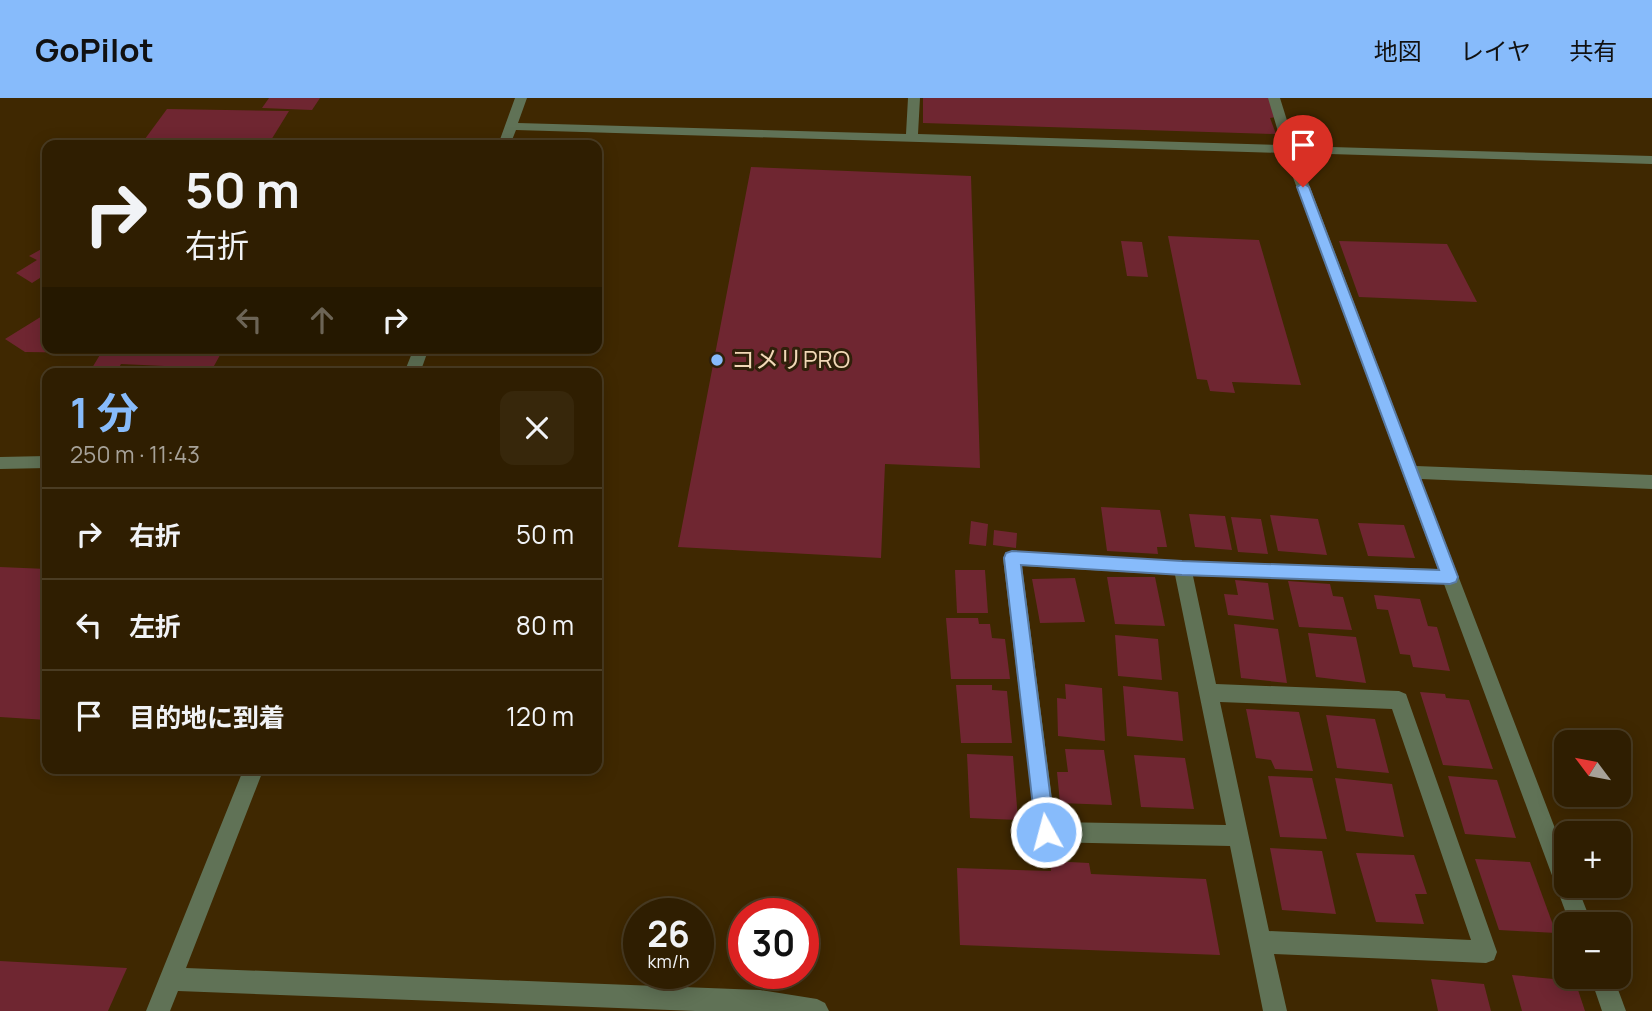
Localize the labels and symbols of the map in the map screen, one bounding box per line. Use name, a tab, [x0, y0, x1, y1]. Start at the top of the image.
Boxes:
pin	[1273, 115, 1333, 187]
place label: コメリPRO	[731, 342, 850, 375]
marker: コメリPRO	[709, 352, 725, 368]
north arrow	[1554, 730, 1631, 807]
position arrow	[1009, 795, 1083, 869]
speed limit sign: 30	[728, 898, 819, 989]

